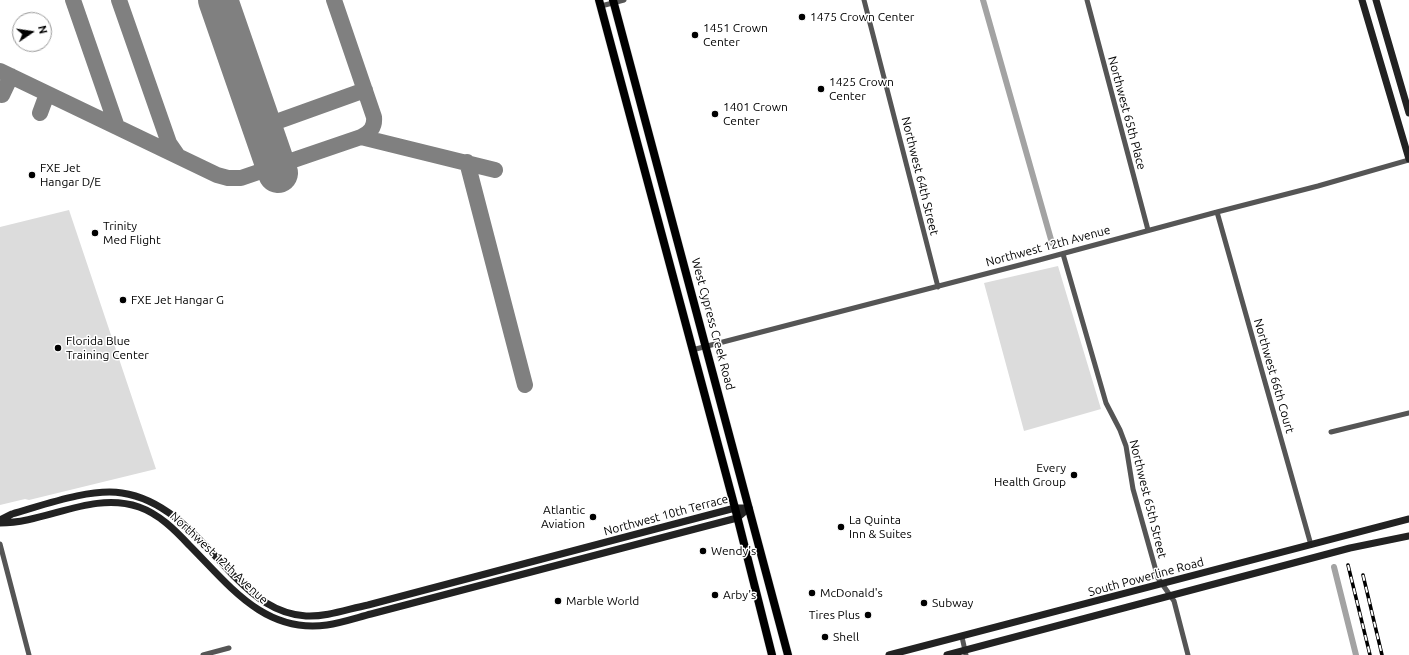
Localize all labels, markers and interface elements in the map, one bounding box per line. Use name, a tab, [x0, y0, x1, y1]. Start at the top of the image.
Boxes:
place label: 1475 Crown Center	[810, 10, 914, 24]
north arrow	[12, 12, 52, 52]
marker: 1475 Crown Center	[797, 12, 807, 22]
place label: 1451 Crown Center	[703, 21, 768, 49]
text: N	[36, 24, 49, 35]
marker: 1451 Crown Center	[690, 30, 700, 40]
street label: Northwest 65th Place	[1105, 55, 1149, 171]
place label: 1425 Crown Center	[829, 75, 894, 103]
marker: 1425 Crown Center	[816, 84, 826, 94]
place label: 1401 Crown Center	[723, 100, 788, 128]
marker: 1401 Crown Center	[710, 109, 720, 119]
street label: Northwest 64th Street	[898, 115, 942, 237]
place label: FXE Jet Hangar D/E	[40, 161, 101, 189]
marker: FXE Jet Hangar D/E	[27, 170, 37, 180]
place label: Trinity Med Flight	[103, 219, 161, 247]
street label: Northwest 12th Avenue	[984, 222, 1112, 270]
marker: Trinity Med Flight	[90, 228, 100, 238]
street label: West Cypress Creek Road	[688, 256, 738, 392]
place label: FXE Jet Hangar G	[131, 293, 224, 307]
marker: FXE Jet Hangar G	[118, 295, 128, 305]
street label: Northwest 66th Court	[1251, 317, 1297, 435]
place label: Florida Blue Training Center	[66, 334, 149, 362]
marker: Florida Blue Training Center	[53, 343, 63, 353]
street label: Northwest 65th Street	[1126, 438, 1170, 560]
place label: Every Health Group	[994, 461, 1066, 489]
marker: Every Health Group	[1069, 470, 1079, 480]
street label: Northwest 10th Terrace	[602, 491, 730, 539]
place label: Atlantic Aviation	[541, 503, 585, 531]
street label: Northwest 12th Avenue	[167, 509, 271, 607]
marker: Atlantic Aviation	[588, 512, 598, 522]
place label: La Quinta Inn & Suites	[849, 513, 912, 541]
marker: La Quinta Inn & Suites	[836, 522, 846, 532]
place label: Wendy's	[711, 544, 756, 558]
marker: Wendy's	[698, 546, 708, 556]
street label: South Powerline Road	[1087, 555, 1205, 599]
place label: McDonald's	[820, 586, 883, 600]
place label: Arby's	[723, 588, 756, 602]
marker: McDonald's	[807, 588, 817, 598]
marker: Arby's	[710, 590, 720, 600]
place label: Marble World	[566, 594, 639, 608]
marker: Marble World	[553, 596, 563, 606]
place label: Subway	[932, 596, 973, 610]
marker: Subway	[919, 598, 929, 608]
place label: Tires Plus	[809, 608, 860, 622]
marker: Tires Plus	[863, 610, 873, 620]
place label: Shell	[833, 630, 859, 644]
marker: Shell	[820, 632, 830, 642]

